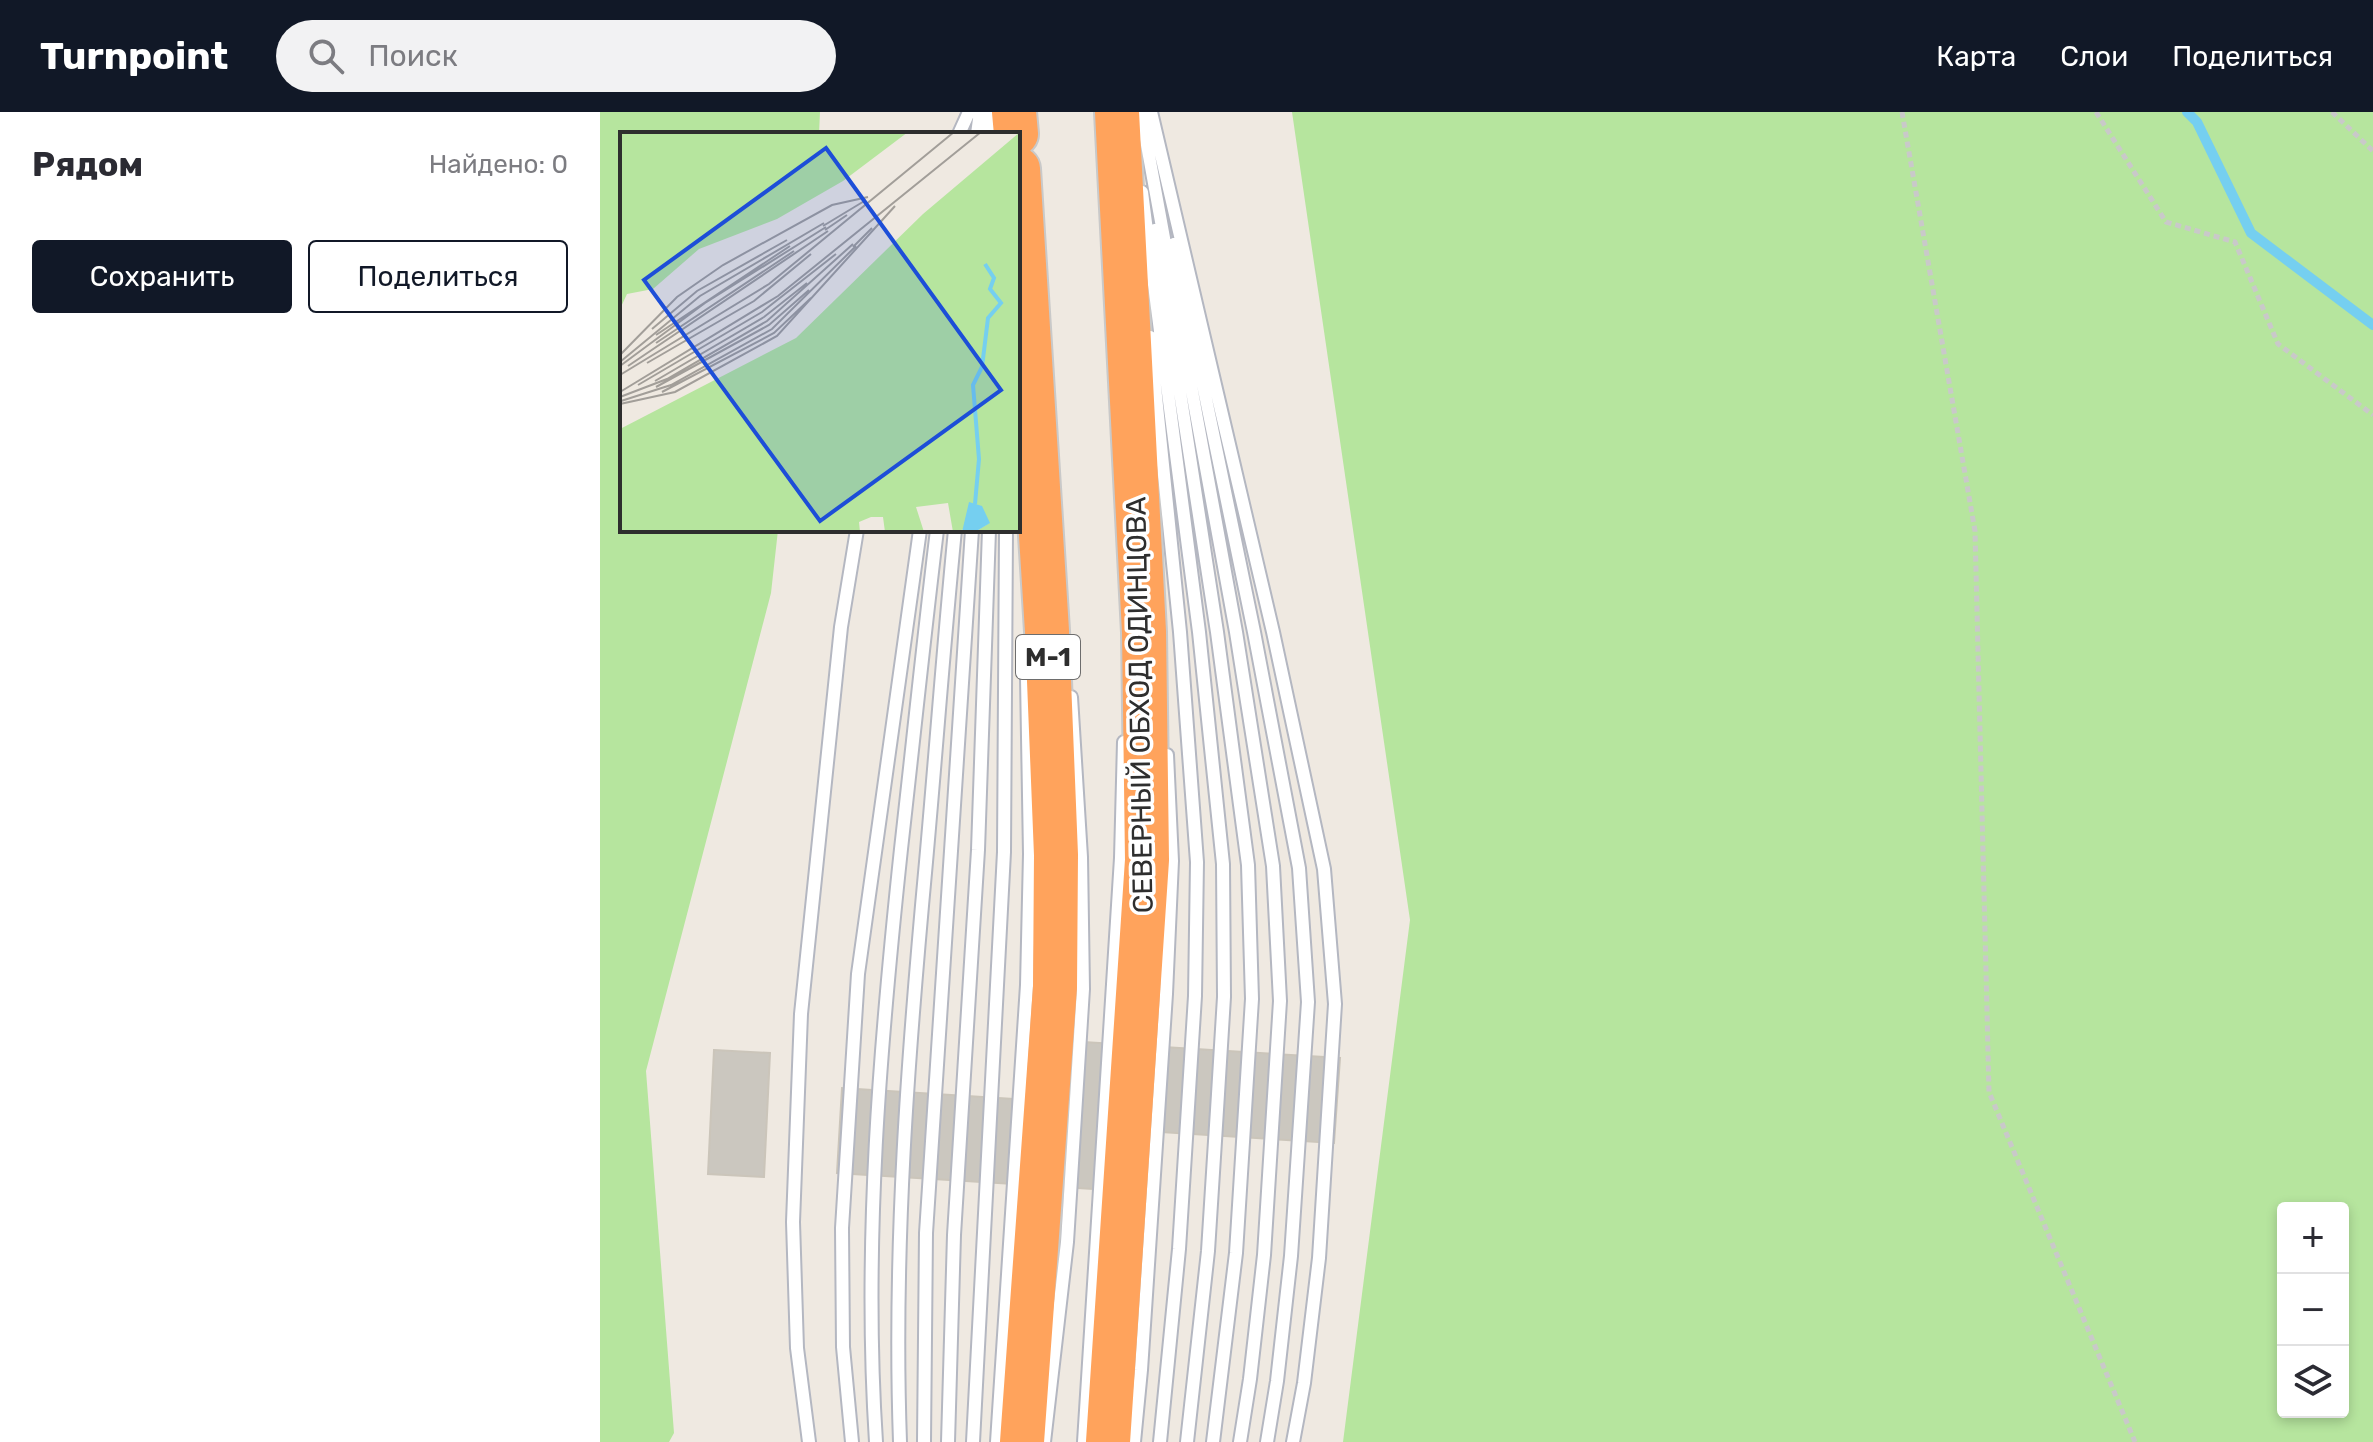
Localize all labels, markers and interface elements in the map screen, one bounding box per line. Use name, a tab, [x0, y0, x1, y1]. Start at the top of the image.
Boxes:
search box	[276, 20, 836, 92]
text: Turnpoint	[40, 33, 228, 79]
icon: search	[304, 34, 348, 78]
text: Поиск	[368, 38, 458, 74]
text: Карта	[1936, 40, 2016, 73]
text: Слои	[2060, 40, 2128, 73]
text: Поделиться	[2172, 40, 2333, 73]
inset map	[620, 132, 1020, 532]
text: Рядом	[32, 144, 143, 185]
text: Найдено: 0	[429, 149, 568, 180]
button: Сохранить	[32, 240, 292, 313]
button: Поделиться	[308, 240, 568, 313]
street label: СЕВЕРНЫЙ ОБХОД ОДИНЦОВА	[1119, 496, 1160, 914]
road number: М-1	[1016, 635, 1080, 679]
map controls	[2277, 1202, 2349, 1418]
button: +	[2277, 1202, 2349, 1274]
button: −	[2277, 1274, 2349, 1346]
button: layers	[2277, 1346, 2349, 1418]

